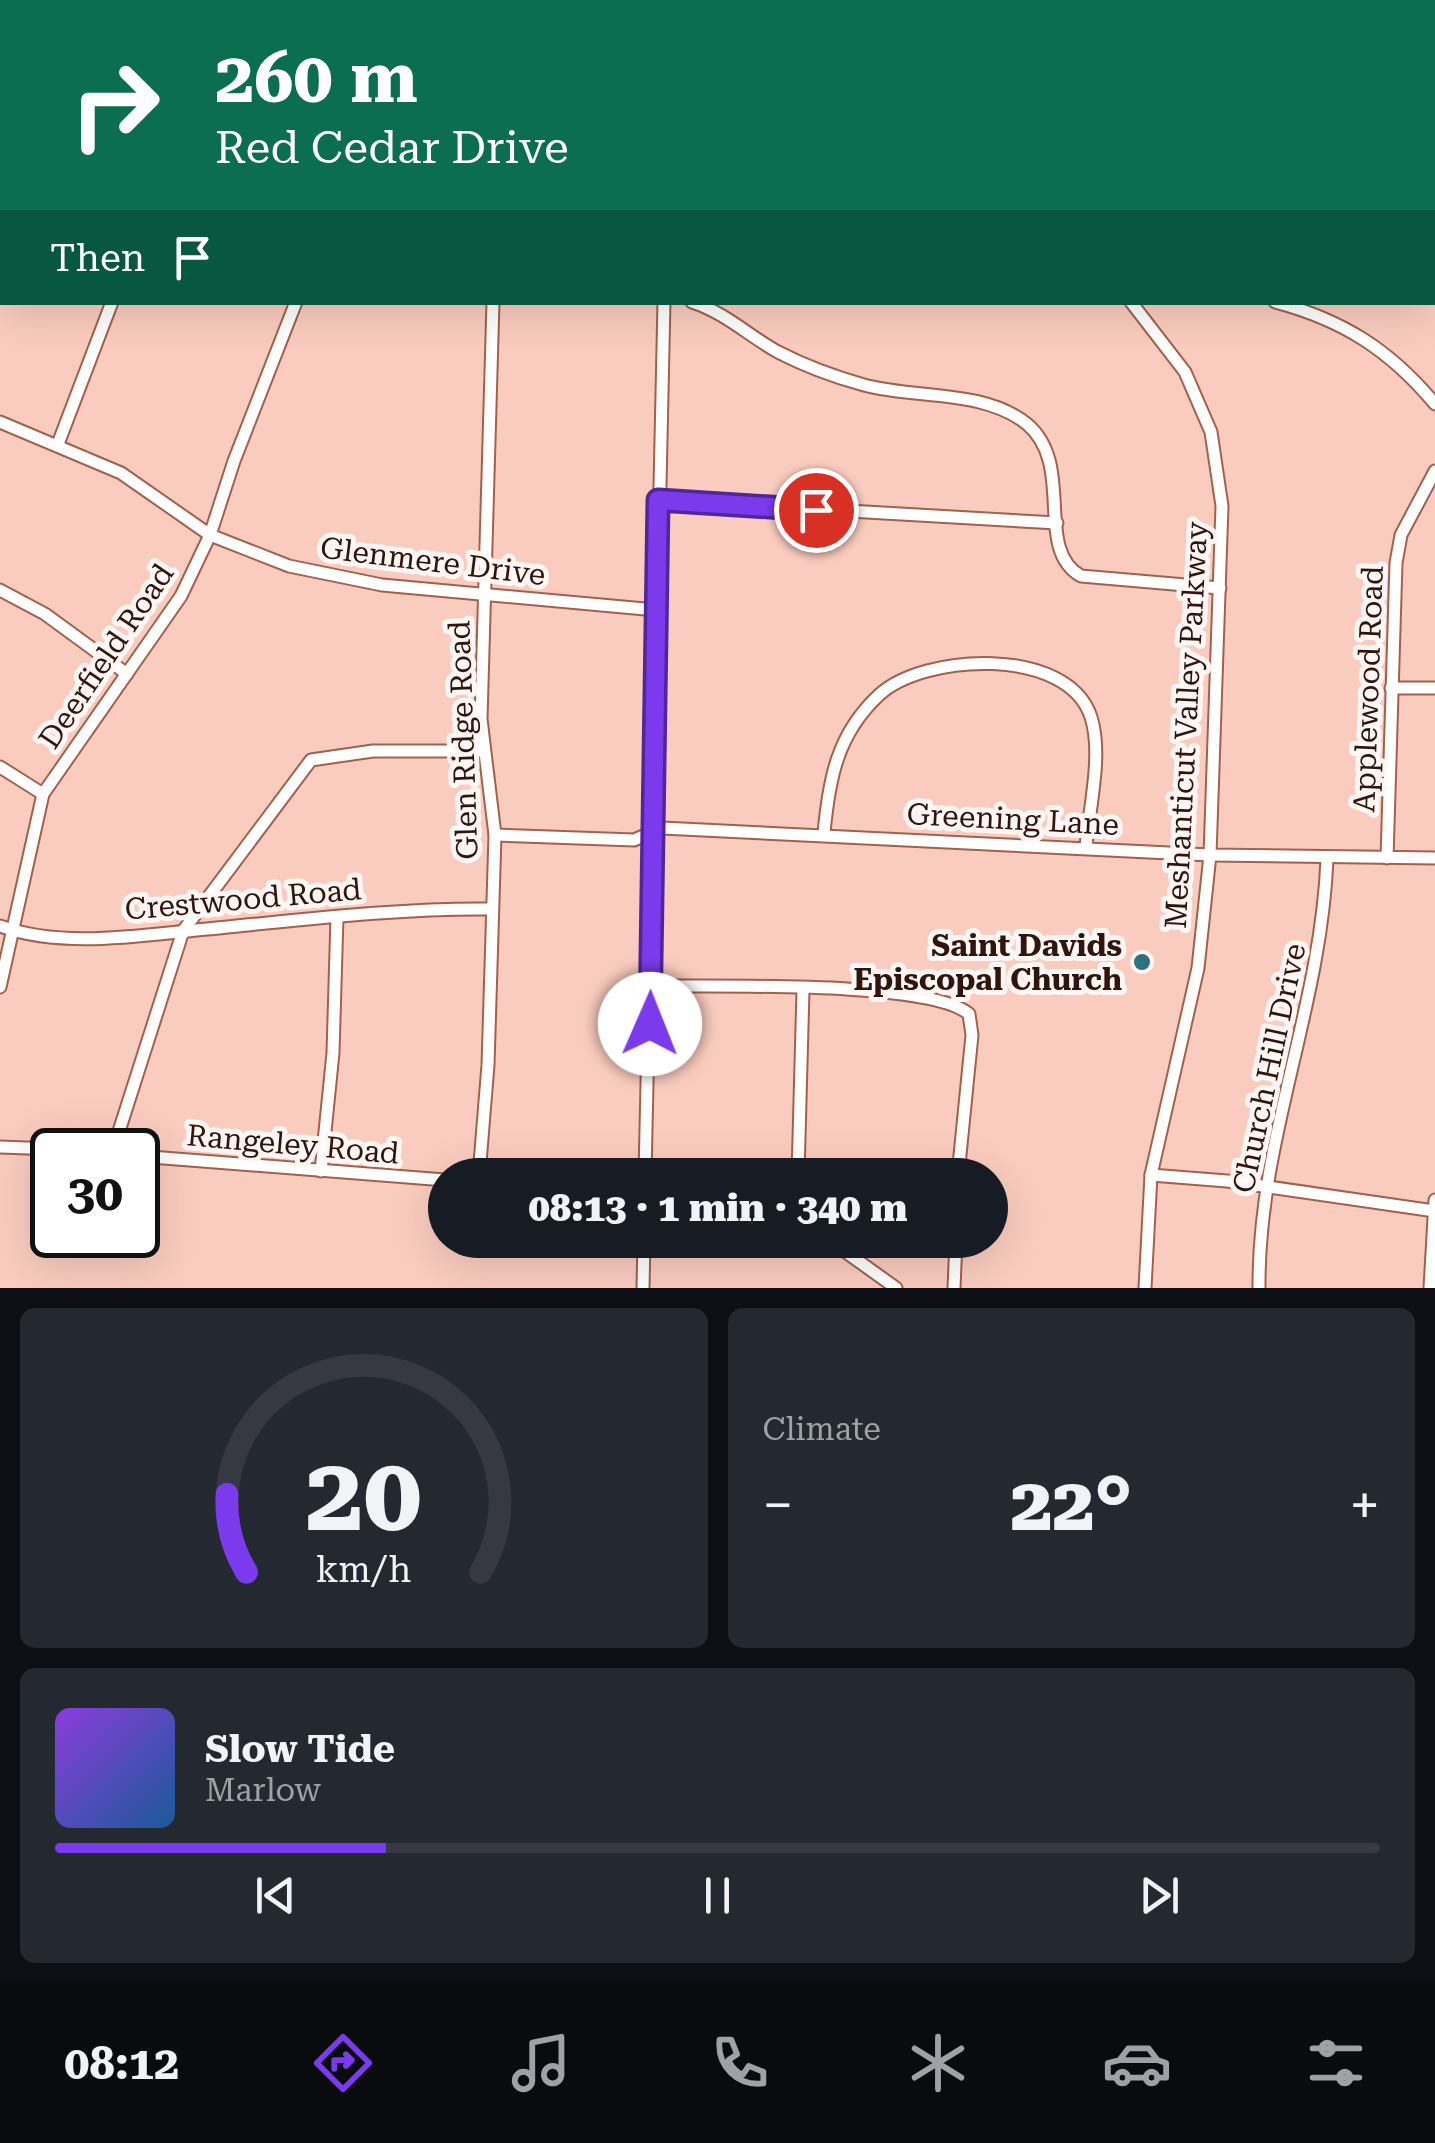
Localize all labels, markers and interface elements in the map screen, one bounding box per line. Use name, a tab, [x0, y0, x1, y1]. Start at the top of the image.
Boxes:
text: 260 m	[215, 37, 418, 119]
icon: right	[50, 40, 180, 170]
text: Red Cedar Drive	[215, 121, 569, 174]
icon: arrive	[165, 230, 220, 285]
text: Then	[50, 236, 145, 280]
pin	[774, 468, 859, 553]
icon: arrive	[789, 483, 844, 538]
street label: Meshanticut Valley Parkway	[1158, 520, 1214, 930]
street label: Glenmere Drive	[318, 530, 548, 592]
street label: Deerfield Road	[31, 557, 181, 755]
street label: Applewood Road	[1346, 565, 1390, 813]
street label: Glen Ridge Road	[441, 620, 485, 860]
street label: Greening Lane	[906, 796, 1120, 842]
street label: Crestwood Road	[123, 871, 363, 927]
place label: Saint Davids Episcopal Church	[853, 928, 1122, 997]
street label: Church Hill Drive	[1225, 940, 1313, 1196]
marker: Saint Davids Episcopal Church	[1131, 951, 1153, 973]
position arrow	[598, 972, 702, 1076]
street label: Rangeley Road	[185, 1117, 401, 1171]
speed limit sign: 30	[30, 1128, 160, 1258]
text: 08:13 · 1 min · 340 m	[528, 1186, 908, 1230]
text: Climate	[763, 1410, 881, 1448]
text: 20	[306, 1434, 422, 1555]
text: 22°	[1010, 1460, 1132, 1548]
text: −	[763, 1473, 793, 1537]
text: +	[1349, 1473, 1380, 1537]
text: km/h	[316, 1549, 412, 1591]
text: Slow Tide	[205, 1727, 395, 1771]
text: Marlow	[205, 1771, 321, 1809]
icon: previous	[248, 1868, 303, 1923]
icon: pause	[690, 1868, 745, 1923]
icon: next	[1132, 1868, 1187, 1923]
icon: directions	[308, 2028, 378, 2098]
icon: music	[506, 2028, 576, 2098]
icon: phone	[705, 2028, 775, 2098]
icon: climate	[903, 2028, 973, 2098]
icon: car	[1102, 2028, 1172, 2098]
icon: filters	[1301, 2028, 1371, 2098]
text: 08:12	[64, 2037, 179, 2090]

